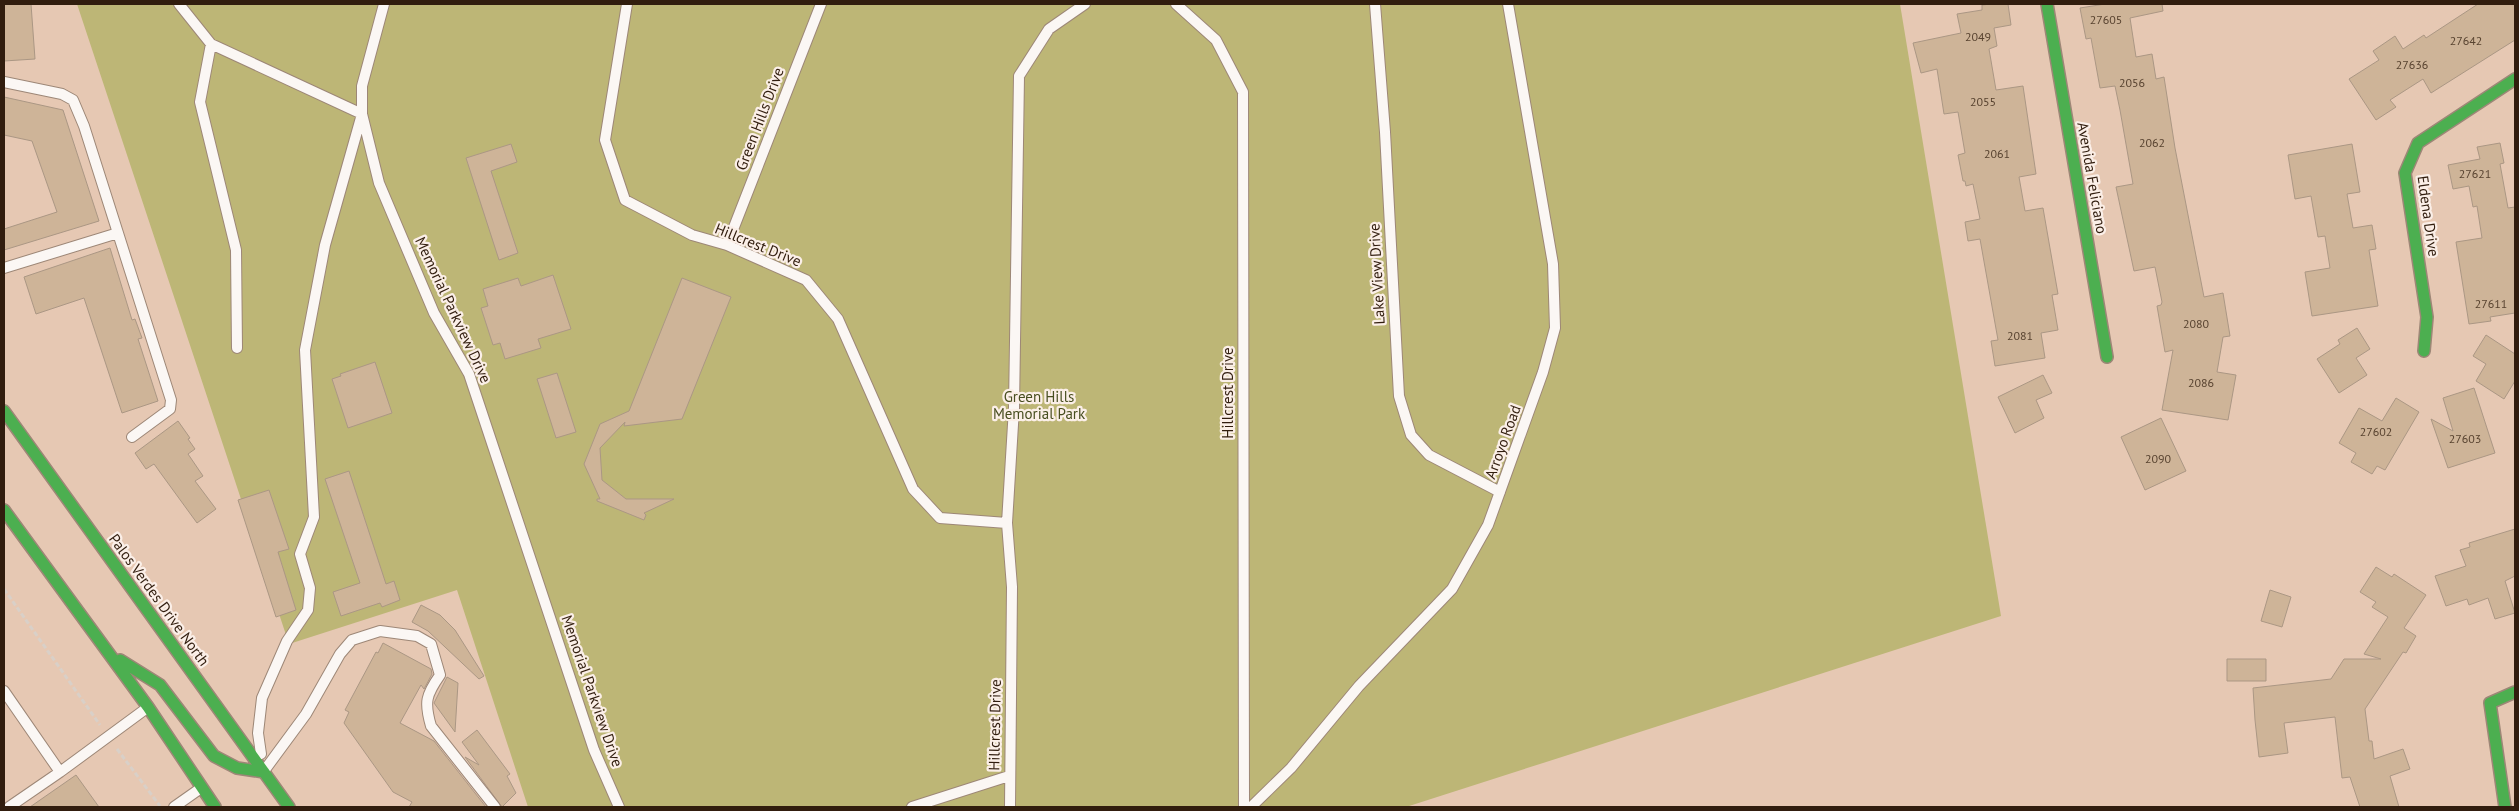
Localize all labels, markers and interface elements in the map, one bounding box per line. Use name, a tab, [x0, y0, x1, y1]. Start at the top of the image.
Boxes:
house number: 27605	[2090, 12, 2122, 27]
house number: 2049	[1965, 29, 1991, 44]
house number: 27642	[2450, 33, 2482, 48]
house number: 27636	[2396, 57, 2428, 72]
street label: Green Hills Drive	[731, 65, 788, 173]
house number: 2056	[2119, 75, 2145, 90]
house number: 2055	[1970, 94, 1996, 109]
street label: Avenida Feliciano	[2073, 121, 2112, 235]
house number: 2062	[2139, 135, 2165, 150]
house number: 2061	[1984, 146, 2010, 161]
house number: 27621	[2459, 166, 2491, 181]
street label: Eldena Drive	[2413, 174, 2444, 258]
street label: Hillcrest Drive	[712, 219, 804, 270]
street label: Lake View Drive	[1364, 223, 1389, 325]
street label: Memorial Parkview Drive	[411, 234, 496, 386]
house number: 27611	[2475, 296, 2507, 311]
house number: 2080	[2183, 316, 2210, 331]
house number: 2081	[2007, 328, 2033, 343]
street label: Hillcrest Drive	[1218, 347, 1237, 439]
house number: 2086	[2188, 375, 2214, 390]
park label: Green Hills Memorial Park	[993, 387, 1086, 423]
street label: Arroyo Road	[1480, 402, 1525, 481]
house number: 27602	[2360, 424, 2392, 439]
house number: 27603	[2449, 431, 2481, 446]
house number: 2090	[2145, 451, 2172, 466]
street label: Palos Verdes Drive North	[105, 530, 214, 669]
street label: Memorial Parkview Drive	[558, 613, 627, 769]
street label: Hillcrest Drive	[984, 679, 1005, 771]

